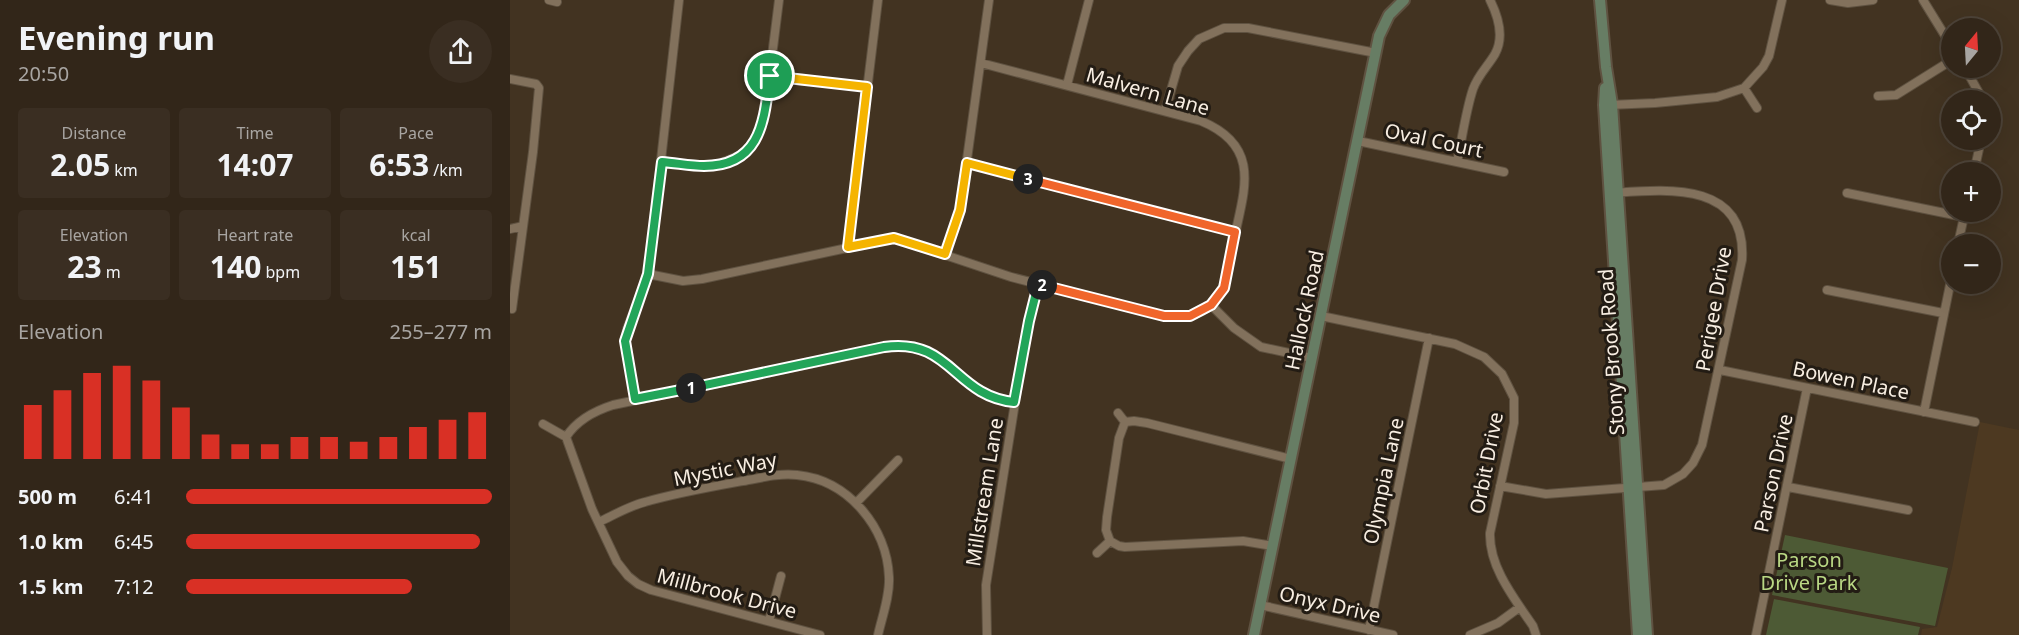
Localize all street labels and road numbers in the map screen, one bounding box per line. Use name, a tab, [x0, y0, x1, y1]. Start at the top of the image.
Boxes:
street label: Malvern Lane	[1083, 61, 1213, 121]
street label: Oval Court	[1382, 116, 1486, 164]
street label: Perigee Drive	[1689, 244, 1737, 374]
street label: Hallock Road	[1278, 248, 1330, 372]
street label: Stony Brook Road	[1592, 268, 1630, 436]
street label: Bowen Place	[1790, 354, 1912, 406]
street label: Orbit Drive	[1463, 410, 1509, 516]
street label: Parson Drive	[1747, 411, 1799, 535]
street label: Olympia Lane	[1356, 415, 1410, 547]
street label: Millstream Lane	[959, 416, 1009, 568]
street label: Mystic Way	[671, 446, 780, 492]
street label: Millbrook Drive	[654, 561, 800, 625]
street label: Onyx Drive	[1277, 579, 1383, 629]

